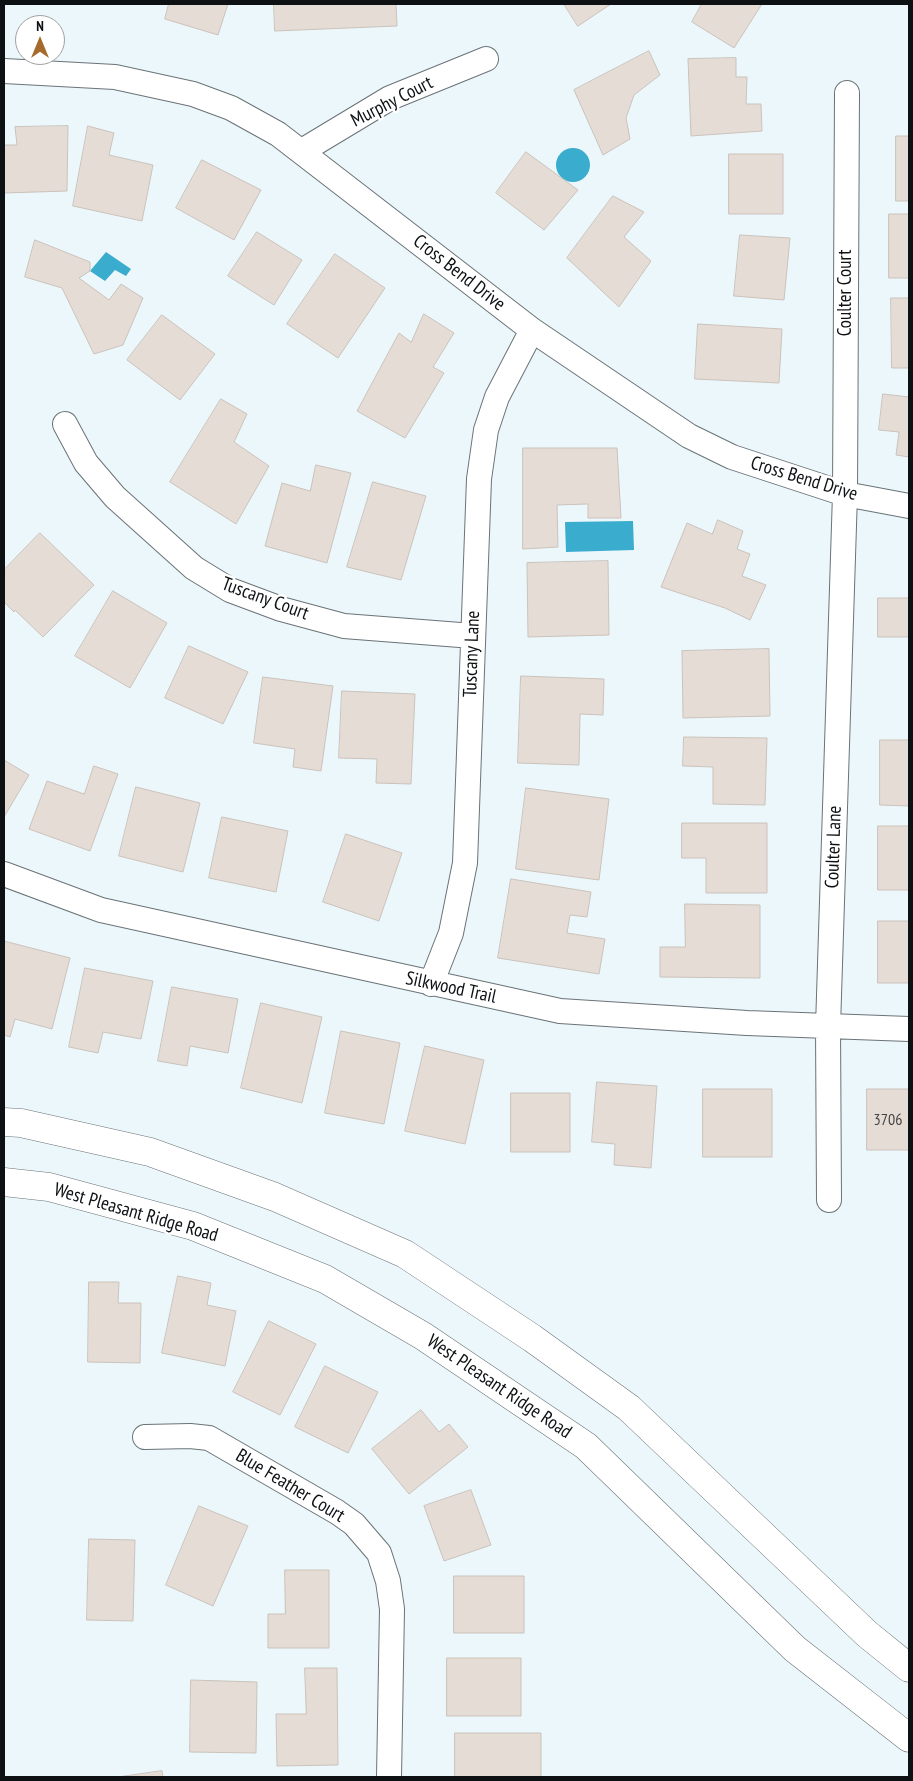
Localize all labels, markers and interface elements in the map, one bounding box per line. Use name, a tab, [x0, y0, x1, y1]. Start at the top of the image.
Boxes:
north arrow	[15, 15, 65, 65]
text: N	[36, 17, 44, 35]
street label: Murphy Court	[347, 72, 437, 132]
street label: Cross Bend Drive	[408, 230, 510, 316]
street label: Coulter Court	[835, 250, 857, 336]
street label: Cross Bend Drive	[748, 452, 860, 506]
street label: Tuscany Court	[218, 573, 312, 625]
street label: Tuscany Lane	[459, 610, 485, 698]
street label: Coulter Lane	[821, 805, 847, 889]
street label: Silkwood Trail	[404, 967, 498, 1009]
house number: 3706	[874, 1110, 902, 1130]
street label: West Pleasant Ridge Road	[51, 1179, 221, 1247]
street label: West Pleasant Ridge Road	[422, 1330, 576, 1444]
street label: Blue Feather Court	[231, 1445, 349, 1527]

